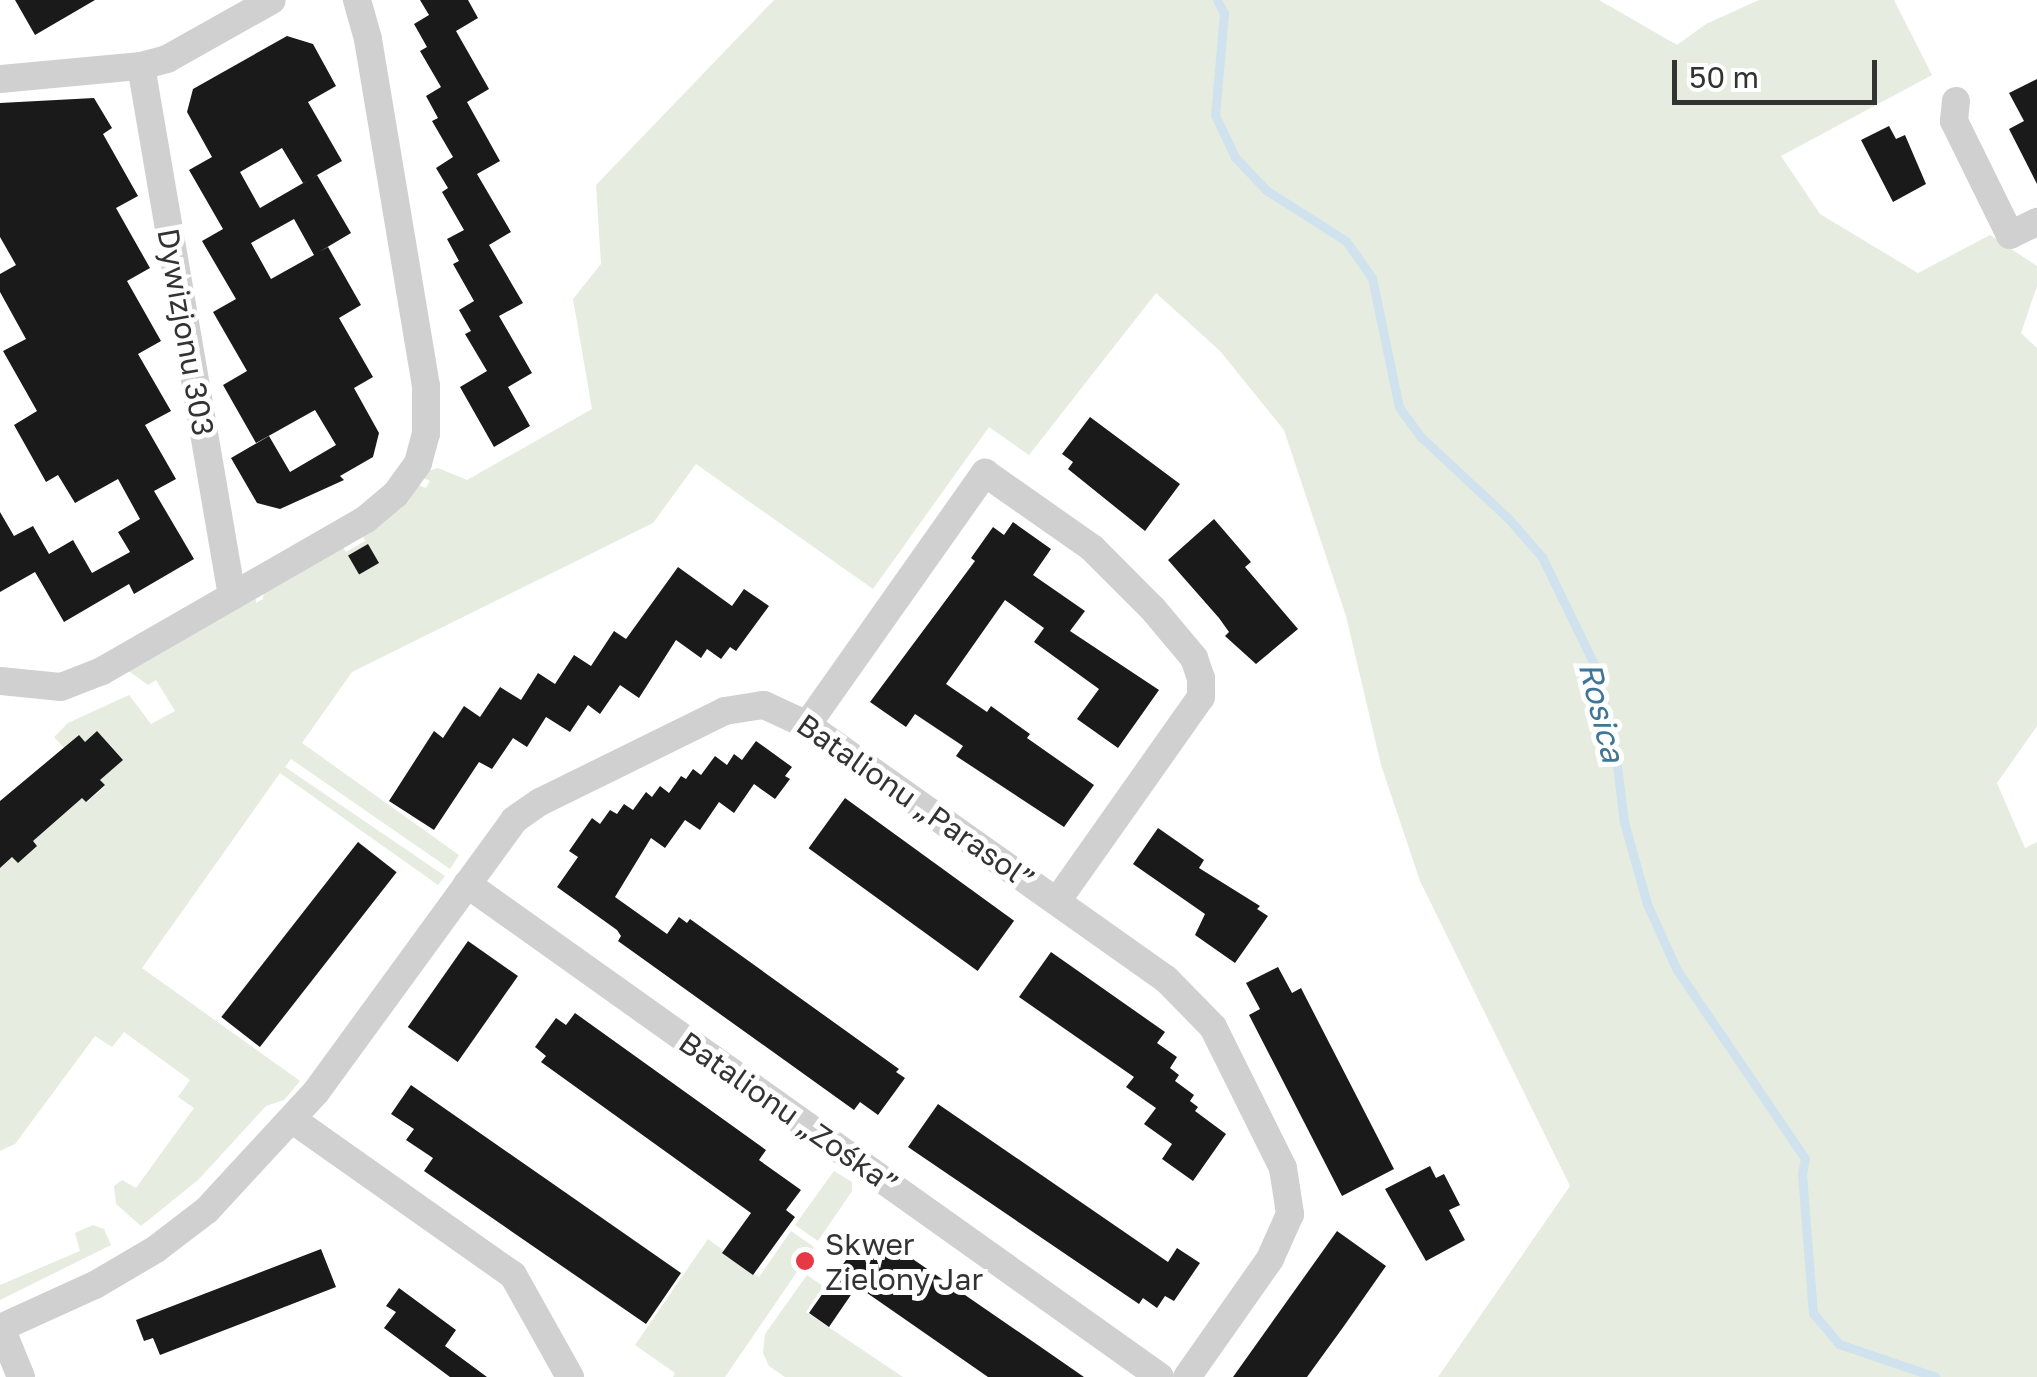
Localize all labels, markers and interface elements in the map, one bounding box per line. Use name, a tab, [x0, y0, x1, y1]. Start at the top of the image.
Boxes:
scale bar	[1677, 40, 1882, 102]
text: 50 m	[1689, 59, 1759, 95]
street label: Dywizjonu 303	[150, 226, 222, 438]
water label: Rosica	[1571, 658, 1633, 766]
street label: Batalionu „Parasol”	[790, 706, 1042, 898]
street label: Batalionu „Zośka”	[672, 1024, 906, 1202]
place label: Skwer Zielony Jar	[825, 1226, 983, 1296]
marker: Skwer Zielony Jar	[794, 1250, 816, 1272]

